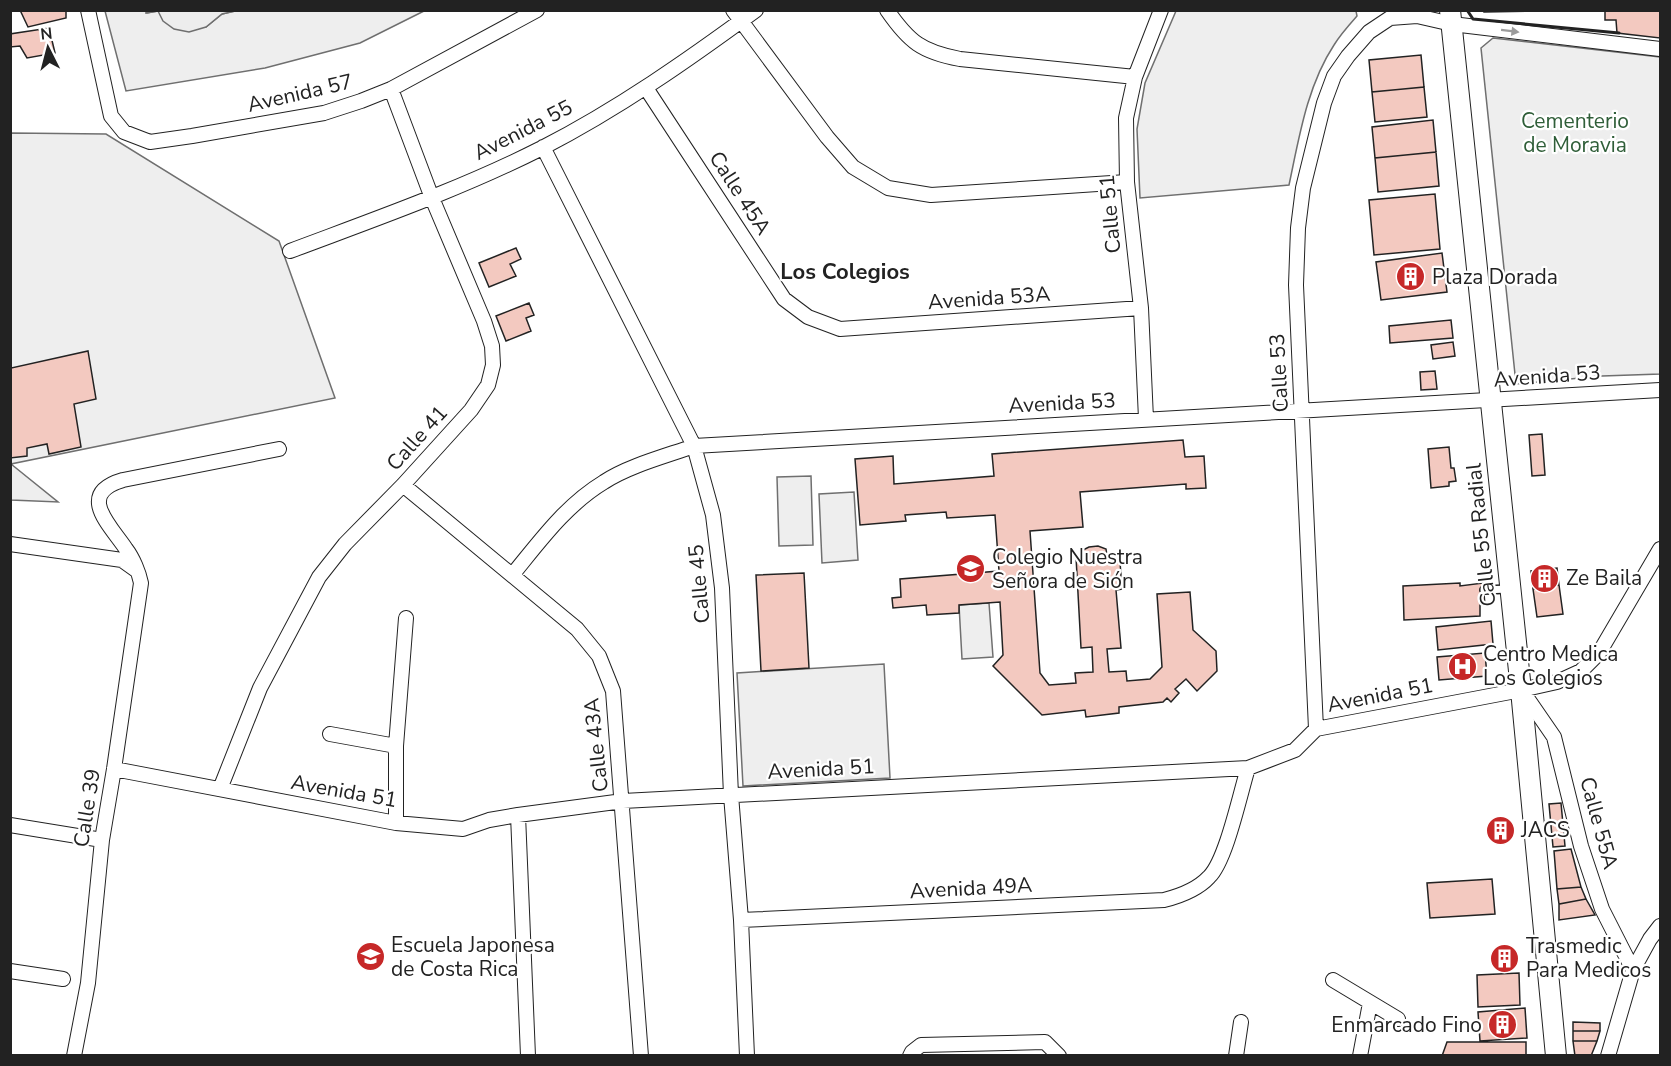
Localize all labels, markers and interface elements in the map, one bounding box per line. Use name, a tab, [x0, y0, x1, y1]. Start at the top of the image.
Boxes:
north arrow	[18, 18, 78, 78]
text: N	[39, 23, 54, 46]
one-way arrow	[1500, 26, 1519, 35]
street label: Avenida 57	[245, 67, 355, 119]
street label: Avenida 55	[469, 93, 577, 167]
park label: Cementerio de Moravia	[1521, 107, 1629, 159]
street label: Calle 45A	[703, 146, 777, 240]
street label: Calle 51	[1093, 173, 1127, 255]
district label: Los Colegios	[780, 257, 910, 287]
building icon: Plaza Dorada	[1395, 261, 1427, 293]
place label: Plaza Dorada	[1432, 263, 1558, 291]
street label: Avenida 53A	[927, 280, 1051, 316]
street label: Calle 53	[1263, 333, 1295, 413]
street label: Avenida 53	[1492, 358, 1602, 394]
street label: Avenida 53	[1008, 386, 1116, 420]
street label: Calle 41	[380, 399, 454, 477]
street label: Calle 55 Radial	[1459, 461, 1502, 608]
street label: Calle 45	[682, 543, 716, 625]
place label: Colegio Nuestra Señora de Sión	[992, 543, 1143, 595]
school or university icon: Colegio Nuestra Señora de Sión	[955, 553, 987, 585]
building icon: Ze Baila	[1529, 562, 1561, 594]
place label: Ze Baila	[1566, 564, 1642, 592]
place label: Centro Medica Los Colegios	[1483, 640, 1618, 692]
hospital icon: Centro Medica Los Colegios	[1446, 650, 1478, 682]
street label: Avenida 51	[1325, 671, 1435, 719]
street label: Calle 43A	[577, 697, 615, 793]
street label: Avenida 51	[767, 752, 875, 786]
street label: Calle 39	[67, 767, 107, 849]
street label: Avenida 51	[289, 768, 399, 814]
street label: Calle 55A	[1573, 774, 1625, 872]
building icon: JACS	[1484, 814, 1516, 846]
place label: JACS	[1520, 816, 1570, 844]
street label: Avenida 49A	[909, 871, 1033, 905]
place label: Escuela Japonesa de Costa Rica	[391, 931, 555, 983]
place label: Trasmedic Para Medicos	[1526, 932, 1651, 984]
school or university icon: Escuela Japonesa de Costa Rica	[354, 941, 386, 973]
building icon: Trasmedic Para Medicos	[1489, 942, 1521, 974]
building icon: Enmarcado Fino	[1487, 1009, 1519, 1041]
place label: Enmarcado Fino	[1331, 1011, 1482, 1039]

